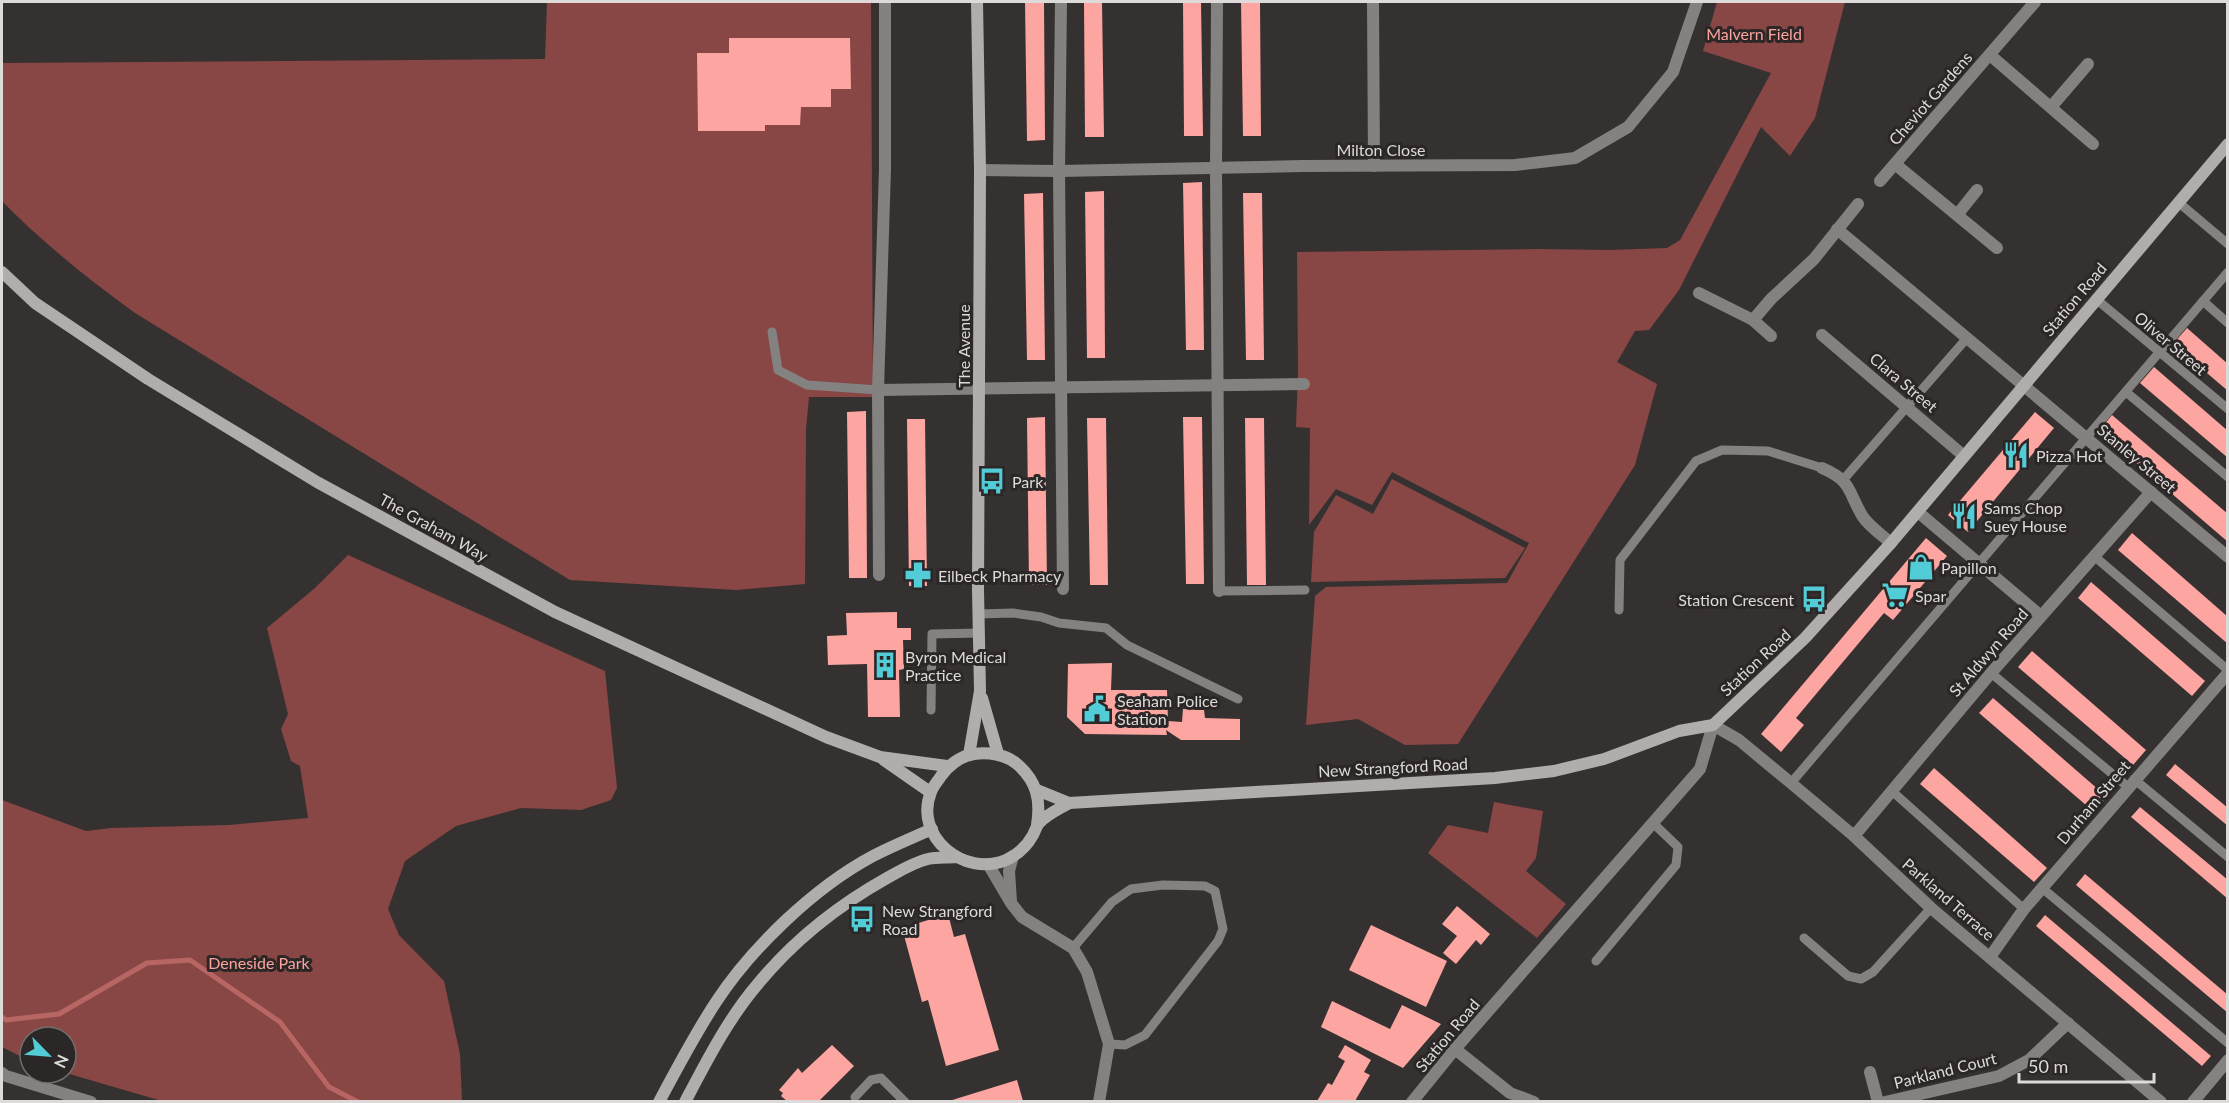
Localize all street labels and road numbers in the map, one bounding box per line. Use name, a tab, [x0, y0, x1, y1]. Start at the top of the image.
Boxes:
street label: Cheviot Gardens	[1884, 48, 1976, 148]
street label: Milton Close	[1336, 140, 1426, 159]
street label: Station Road	[2038, 259, 2110, 339]
street label: The Avenue	[954, 304, 973, 388]
street label: Oliver Street	[2131, 307, 2211, 379]
street label: Clara Street	[1866, 348, 1942, 416]
street label: Stanley Street	[2094, 420, 2180, 497]
street label: The Graham Way	[376, 489, 492, 565]
street label: St Aldwyn Road	[1945, 604, 2031, 700]
street label: Station Road	[1716, 625, 1794, 699]
street label: New Strangford Road	[1318, 754, 1468, 780]
street label: Durham Street	[2053, 756, 2134, 848]
street label: Parkland Terrace	[1899, 854, 1999, 944]
street label: Station Road	[1411, 995, 1483, 1075]
street label: Parkland Court	[1892, 1048, 1999, 1092]

